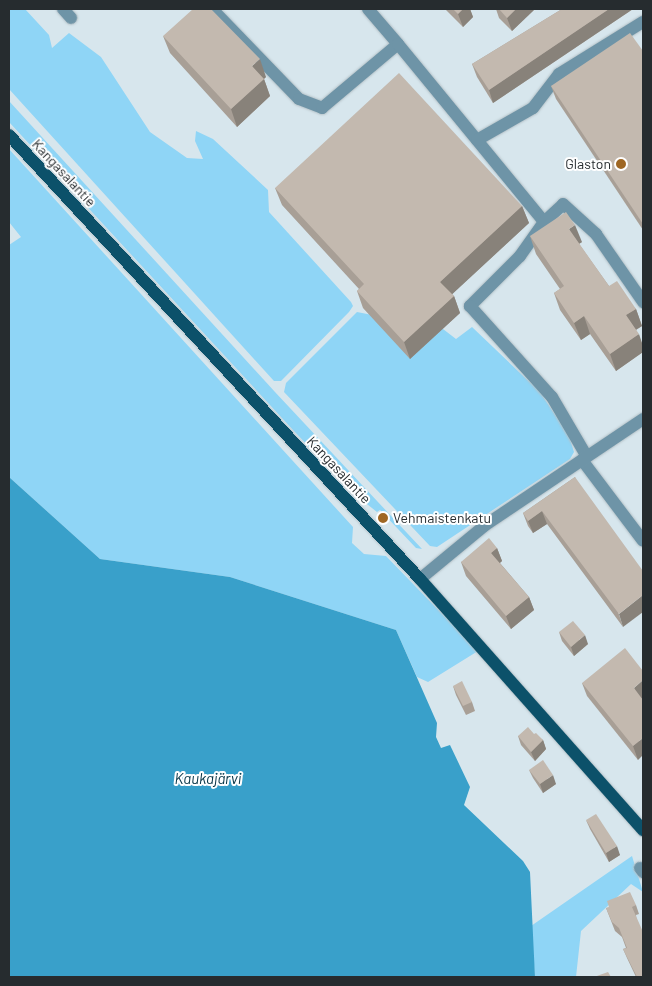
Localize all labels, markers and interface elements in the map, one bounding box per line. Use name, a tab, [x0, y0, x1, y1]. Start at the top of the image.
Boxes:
street label: Kangasalantie	[29, 136, 99, 210]
place label: Glaston	[565, 156, 611, 172]
marker: Glaston	[615, 158, 627, 170]
street label: Kangasalantie	[304, 433, 374, 507]
place label: Vehmaistenkatu	[393, 510, 491, 526]
marker: Vehmaistenkatu	[377, 512, 389, 524]
water label: Kaukajärvi	[175, 770, 241, 788]

